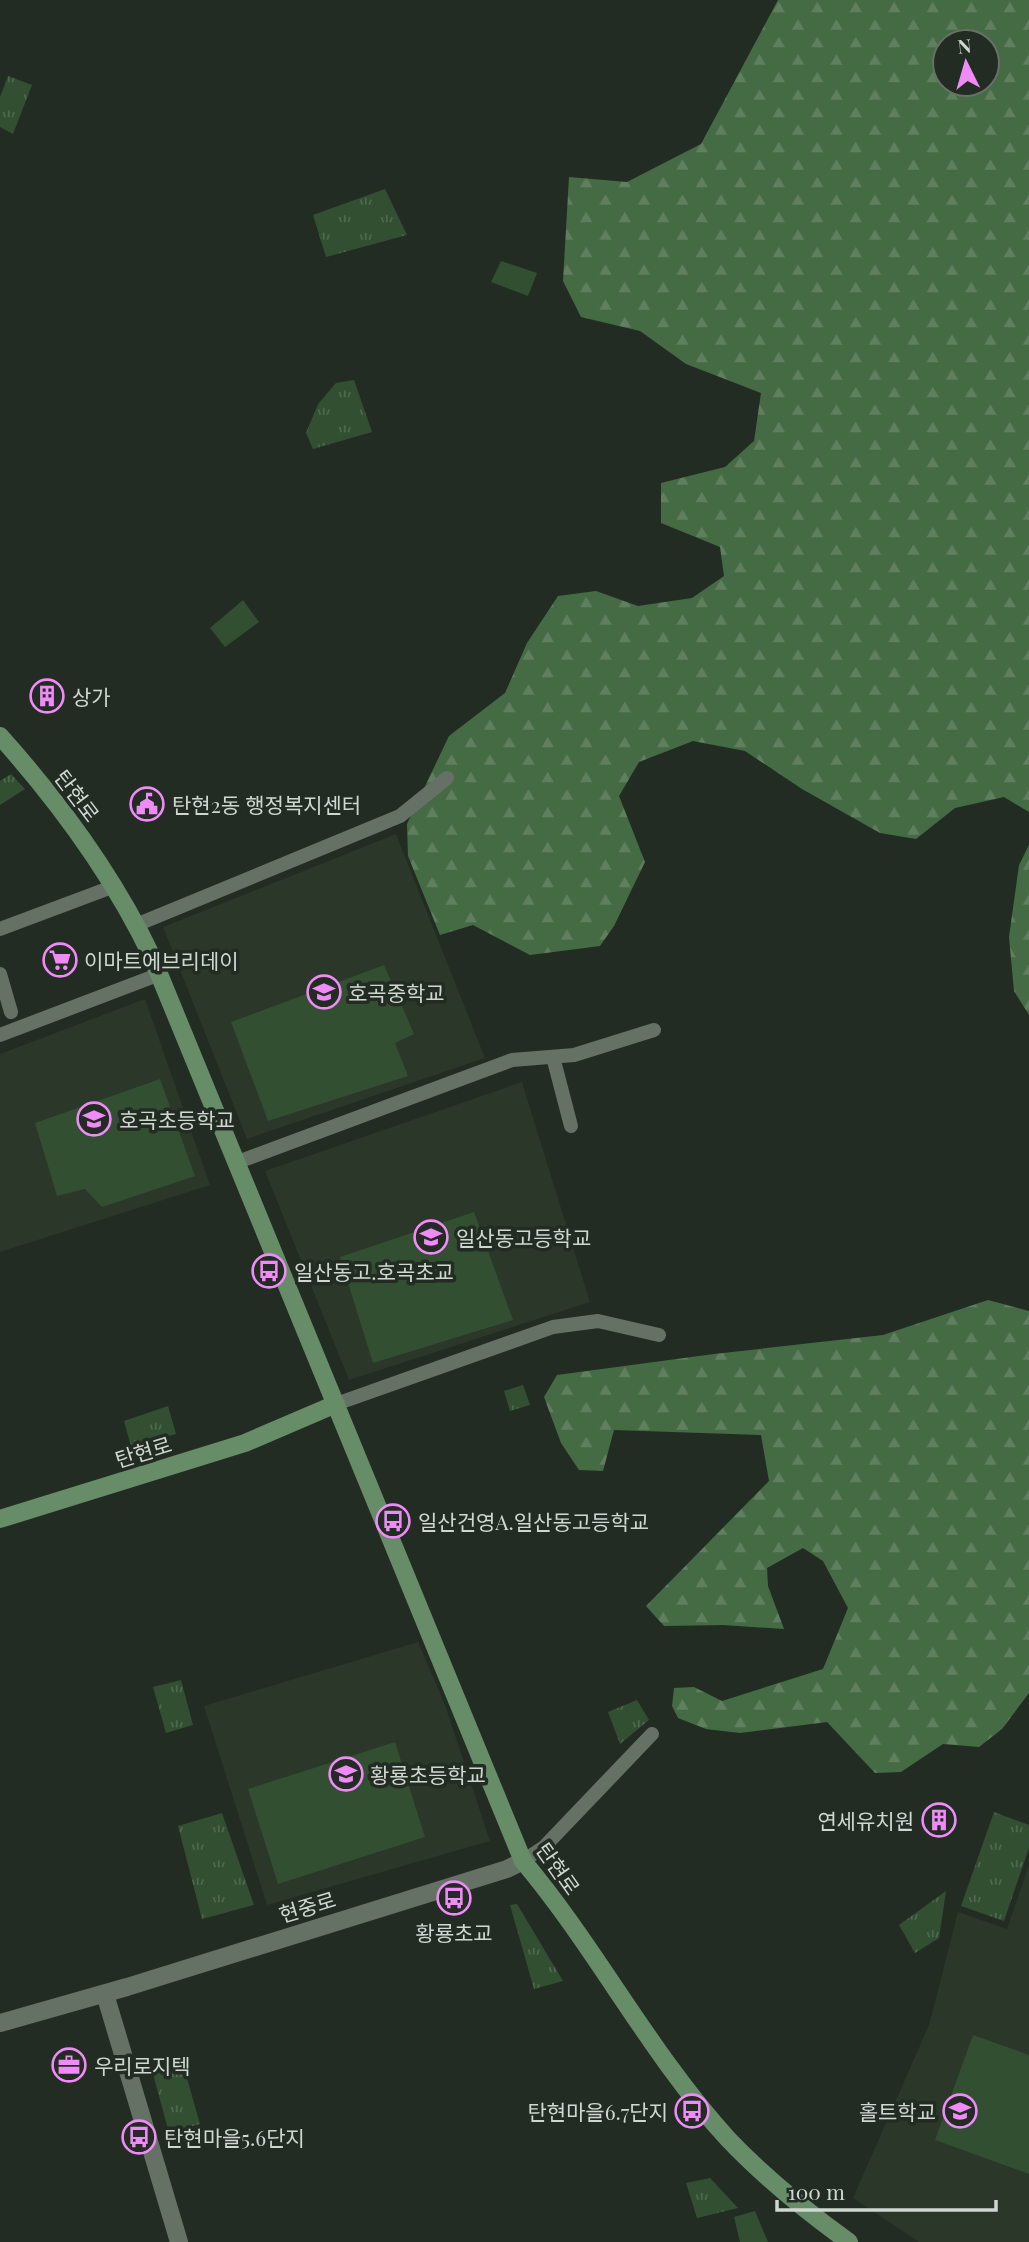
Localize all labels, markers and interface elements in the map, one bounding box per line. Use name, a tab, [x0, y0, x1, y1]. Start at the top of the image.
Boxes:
north arrow	[931, 28, 1001, 98]
text: N	[956, 31, 973, 59]
building icon: 상가	[28, 677, 66, 715]
place label: 상가	[72, 682, 111, 710]
street label: 탄현로	[49, 763, 107, 827]
public building icon: 탄현2동 행정복지센터	[128, 785, 166, 823]
place label: 탄현2동 행정복지센터	[172, 790, 361, 818]
supermarket icon: 이마트에브리데이	[41, 941, 79, 979]
place label: 이마트에브리데이	[84, 946, 239, 974]
school or university icon: 호곡중학교	[305, 973, 343, 1011]
place label: 호곡중학교	[348, 978, 445, 1006]
school or university icon: 호곡초등학교	[75, 1100, 113, 1138]
place label: 호곡초등학교	[119, 1105, 235, 1133]
school or university icon: 일산동고등학교	[412, 1218, 450, 1256]
place label: 일산동고등학교	[456, 1223, 591, 1251]
bus stop icon: 일산동고.호곡초교	[250, 1252, 288, 1290]
place label: 일산동고.호곡초교	[294, 1257, 454, 1285]
street label: 탄현로	[111, 1429, 175, 1473]
bus stop icon: 일산건영A.일산동고등학교	[374, 1502, 412, 1540]
place label: 일산건영A.일산동고등학교	[418, 1507, 649, 1535]
school or university icon: 황룡초등학교	[327, 1755, 365, 1793]
place label: 황룡초등학교	[370, 1760, 486, 1788]
building icon: 연세유치원	[920, 1801, 958, 1839]
place label: 연세유치원	[817, 1806, 914, 1834]
street label: 탄현로	[531, 1836, 587, 1900]
bus stop icon: 황룡초교	[435, 1879, 473, 1917]
street label: 현중로	[275, 1884, 339, 1928]
place label: 황룡초교	[415, 1918, 493, 1946]
office icon: 우리로지텍	[50, 2046, 88, 2084]
place label: 우리로지텍	[94, 2051, 191, 2079]
bus stop icon: 탄현마을6.7단지	[673, 2092, 711, 2130]
school or university icon: 홀트학교	[941, 2092, 979, 2130]
place label: 탄현마을6.7단지	[527, 2097, 668, 2125]
place label: 홀트학교	[859, 2097, 936, 2125]
bus stop icon: 탄현마을5.6단지	[120, 2118, 158, 2156]
place label: 탄현마을5.6단지	[164, 2123, 305, 2151]
scale bar	[777, 2168, 996, 2212]
text: 100 m	[788, 2177, 845, 2205]

